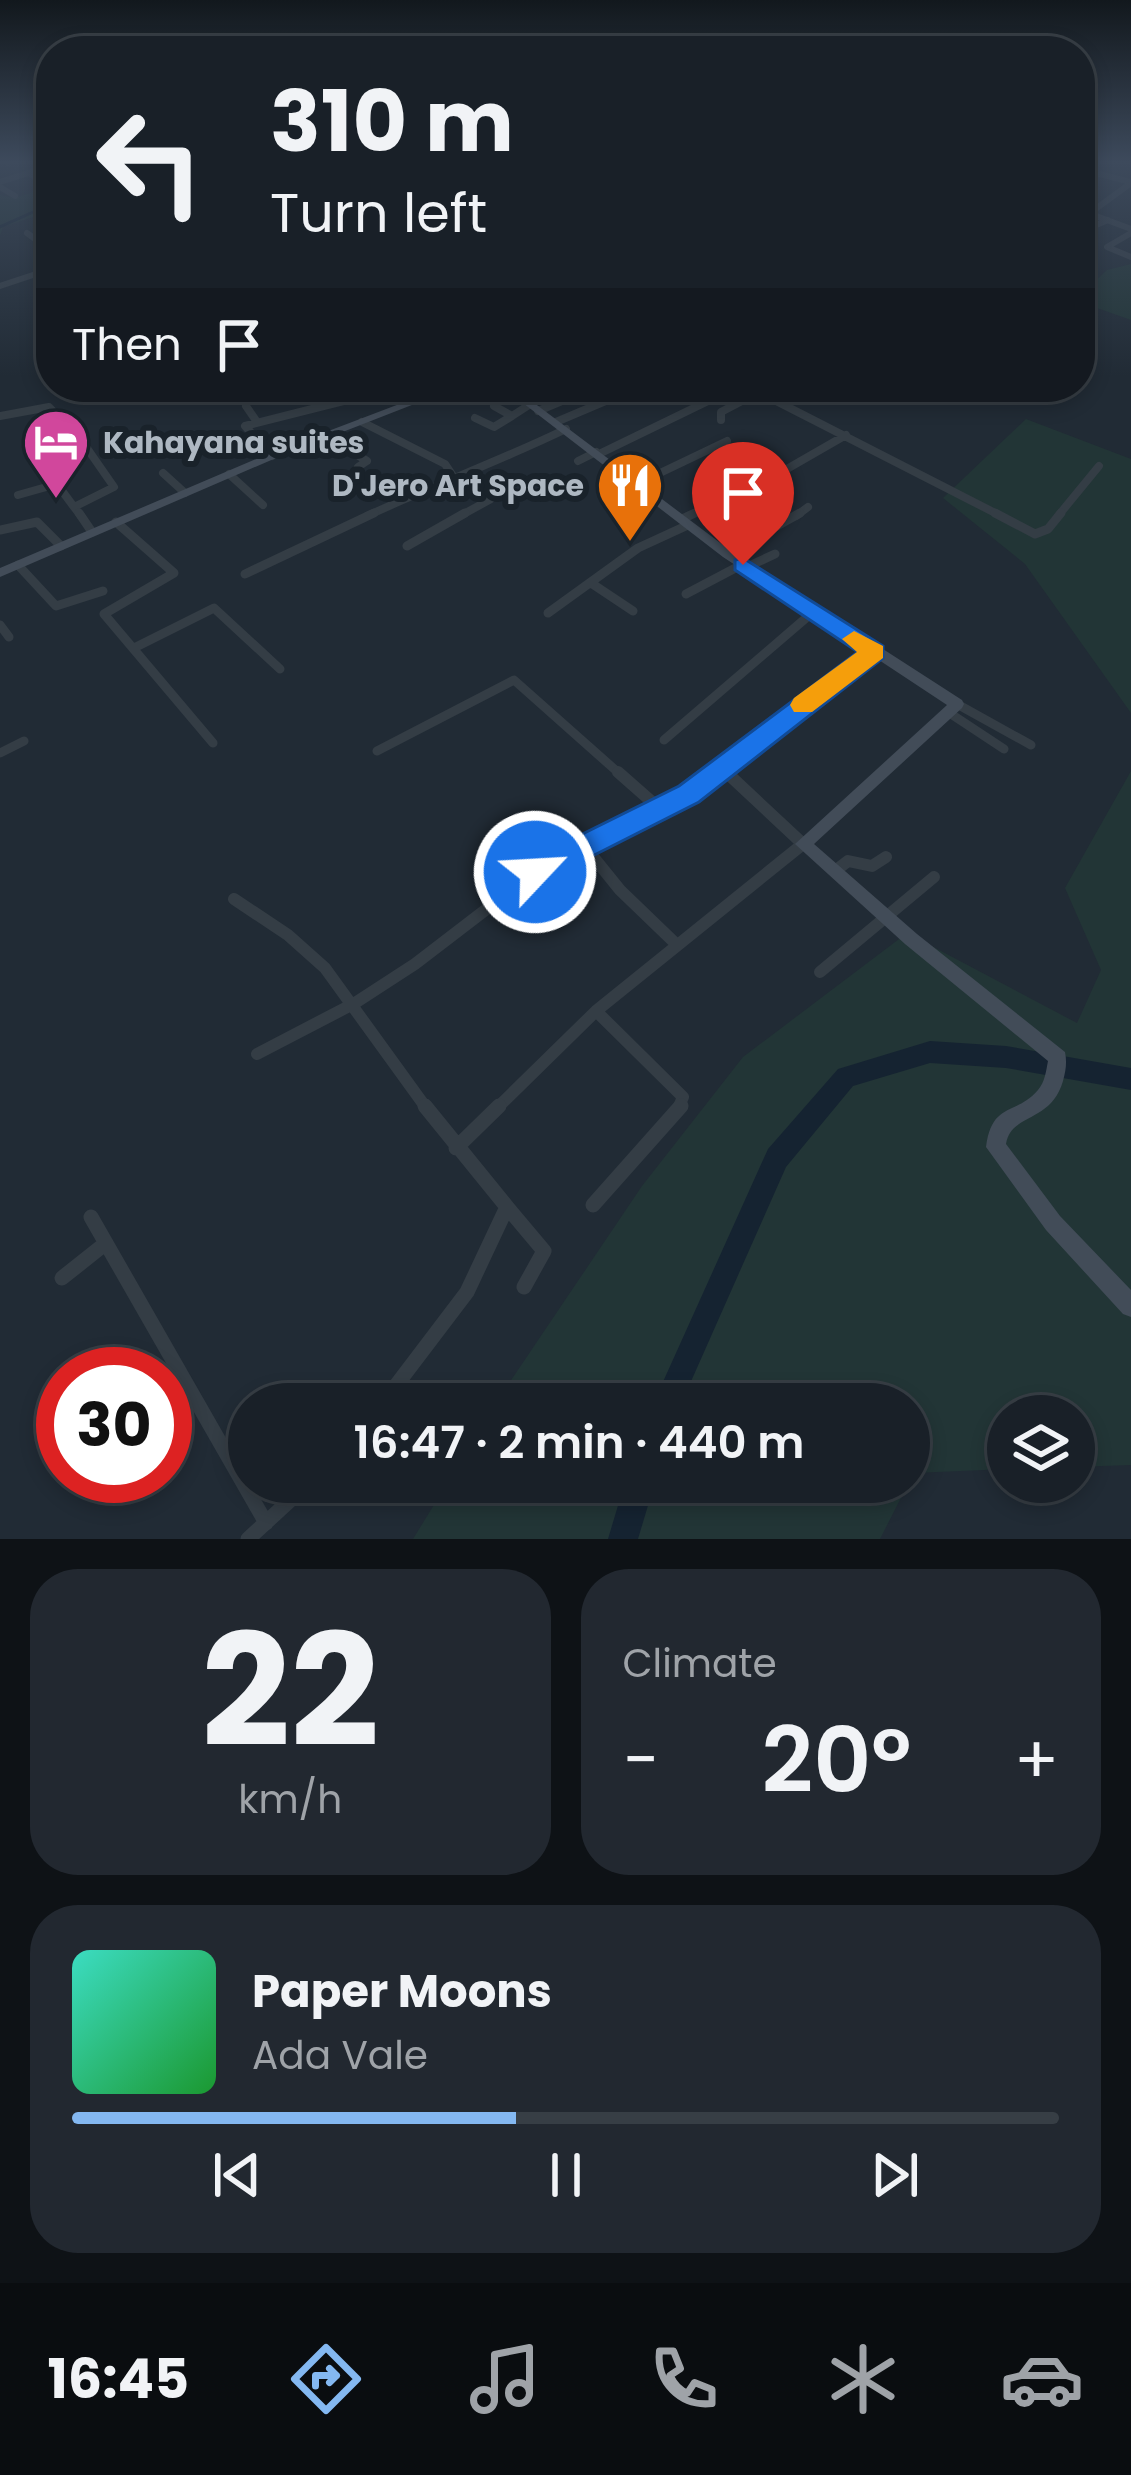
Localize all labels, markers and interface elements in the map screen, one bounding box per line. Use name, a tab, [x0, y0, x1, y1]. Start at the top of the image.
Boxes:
text: 310 m	[270, 63, 514, 180]
icon: left	[72, 84, 228, 240]
text: Turn left	[270, 175, 487, 251]
icon: arrive	[206, 312, 272, 378]
text: Then	[72, 313, 182, 376]
hotel icon: Kahayana suites	[21, 407, 91, 501]
place label: Kahayana suites	[103, 421, 364, 464]
pin	[692, 442, 794, 565]
restaurant icon: D'Jero Art Space	[595, 450, 665, 544]
icon: arrive	[710, 460, 776, 526]
place label: D'Jero Art Space	[332, 464, 584, 507]
position arrow	[472, 809, 598, 935]
speed limit sign: 30	[36, 1347, 192, 1503]
map controls	[987, 1395, 1095, 1503]
button: layers	[987, 1395, 1095, 1503]
text: 16:47 · 2 min · 440 m	[354, 1411, 804, 1474]
text: 22	[201, 1582, 379, 1801]
text: Climate	[623, 1636, 777, 1691]
text: 20°	[762, 1697, 911, 1824]
text: −	[623, 1714, 659, 1806]
text: +	[1014, 1714, 1059, 1806]
text: km/h	[238, 1772, 342, 1827]
text: Paper Moons	[252, 1960, 552, 2023]
text: Ada Vale	[252, 2028, 428, 2083]
icon: previous	[204, 2142, 270, 2208]
icon: pause	[533, 2142, 599, 2208]
icon: next	[862, 2142, 928, 2208]
icon: directions	[284, 2337, 368, 2421]
icon: music	[463, 2337, 547, 2421]
icon: phone	[642, 2337, 726, 2421]
icon: climate	[821, 2337, 905, 2421]
icon: car	[1000, 2337, 1084, 2421]
text: 16:45	[47, 2341, 189, 2417]

